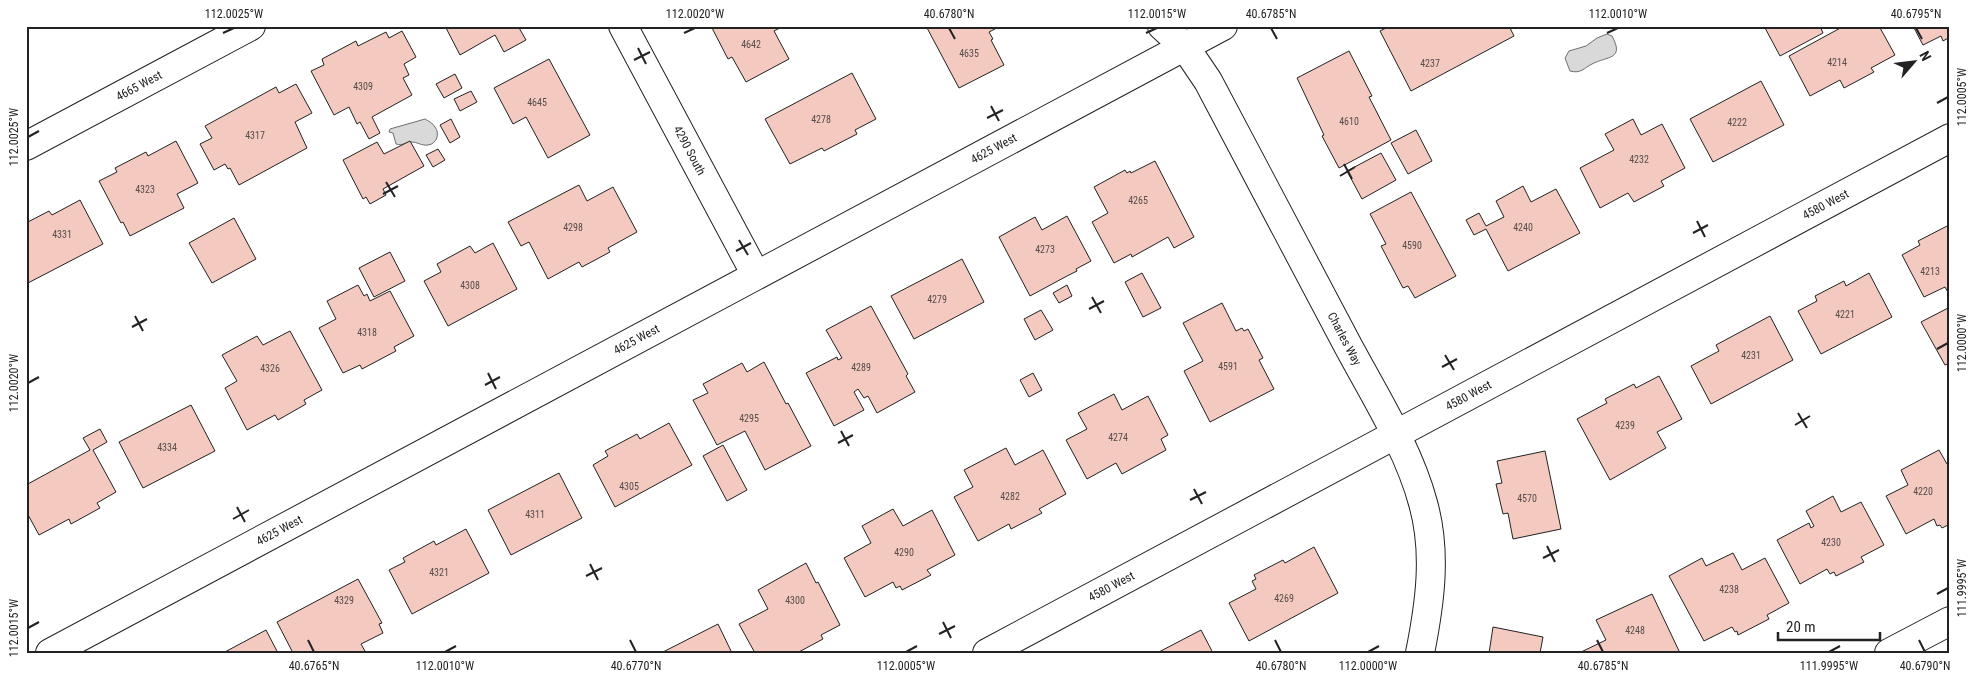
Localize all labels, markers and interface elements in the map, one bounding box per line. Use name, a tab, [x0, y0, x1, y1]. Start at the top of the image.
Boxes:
text: 112.0025°W	[205, 7, 263, 21]
text: 112.0020°W	[666, 7, 724, 21]
text: 40.6780°N	[924, 7, 974, 21]
text: 112.0015°W	[1128, 7, 1186, 21]
text: 40.6785°N	[1246, 7, 1296, 21]
text: 112.0010°W	[1589, 7, 1647, 21]
text: 40.6795°N	[1891, 7, 1941, 21]
north arrow	[1888, 38, 1938, 88]
house number: 4642	[741, 39, 761, 50]
house number: 4635	[959, 48, 979, 59]
text: N	[1916, 48, 1935, 63]
house number: 4214	[1827, 57, 1847, 68]
house number: 4237	[1420, 58, 1440, 69]
street label: 4665 West	[114, 68, 165, 104]
text: 112.0005°W	[1955, 68, 1969, 126]
house number: 4309	[353, 81, 373, 92]
house number: 4645	[527, 97, 547, 108]
text: 112.0025°W	[7, 108, 21, 166]
house number: 4278	[811, 114, 831, 125]
house number: 4610	[1339, 116, 1359, 127]
house number: 4222	[1727, 117, 1747, 128]
street label: 4290 South	[671, 123, 708, 178]
house number: 4317	[245, 130, 265, 141]
street label: 4625 West	[968, 130, 1019, 167]
house number: 4232	[1629, 154, 1649, 165]
house number: 4323	[135, 184, 155, 195]
street label: 4580 West	[1800, 186, 1851, 223]
house number: 4265	[1128, 195, 1148, 206]
house number: 4298	[563, 222, 583, 233]
house number: 4240	[1513, 222, 1533, 233]
house number: 4331	[52, 229, 72, 240]
house number: 4590	[1402, 240, 1422, 251]
house number: 4273	[1035, 244, 1055, 255]
house number: 4213	[1920, 266, 1940, 277]
house number: 4308	[460, 280, 480, 291]
house number: 4279	[927, 294, 947, 305]
house number: 4221	[1835, 309, 1855, 320]
street label: Charles Way	[1325, 310, 1364, 368]
text: 112.0000°W	[1955, 314, 1969, 372]
street label: 4625 West	[611, 321, 662, 358]
house number: 4318	[357, 327, 377, 338]
house number: 4231	[1741, 350, 1761, 361]
text: 112.0020°W	[7, 354, 21, 412]
house number: 4591	[1218, 361, 1238, 372]
house number: 4289	[851, 362, 871, 373]
house number: 4326	[260, 363, 280, 374]
street label: 4580 West	[1443, 377, 1494, 414]
house number: 4295	[739, 413, 759, 424]
house number: 4239	[1615, 420, 1635, 431]
house number: 4274	[1108, 432, 1128, 443]
house number: 4334	[157, 442, 177, 453]
house number: 4305	[619, 481, 639, 492]
house number: 4220	[1913, 486, 1933, 497]
house number: 4282	[1000, 491, 1020, 502]
house number: 4570	[1517, 493, 1537, 504]
house number: 4311	[525, 509, 545, 520]
street label: 4625 West	[254, 512, 305, 548]
house number: 4230	[1821, 537, 1841, 548]
house number: 4290	[894, 547, 914, 558]
text: 111.9995°W	[1955, 559, 1969, 617]
house number: 4321	[429, 567, 449, 578]
street label: 4580 West	[1086, 568, 1137, 605]
house number: 4238	[1719, 584, 1739, 595]
house number: 4269	[1274, 593, 1294, 604]
house number: 4329	[334, 595, 354, 606]
house number: 4300	[785, 595, 805, 606]
text: 112.0015°W	[7, 599, 21, 657]
scale bar	[1778, 609, 1881, 641]
text: 20 m	[1786, 618, 1816, 636]
house number: 4248	[1625, 625, 1645, 636]
text: 40.6765°N	[289, 659, 339, 673]
text: 112.0010°W	[416, 659, 474, 673]
text: 40.6770°N	[611, 659, 661, 673]
text: 112.0005°W	[877, 659, 935, 673]
text: 40.6780°N	[1256, 659, 1306, 673]
text: 112.0000°W	[1339, 659, 1397, 673]
text: 40.6785°N	[1578, 659, 1628, 673]
text: 111.9995°W	[1800, 659, 1858, 673]
text: 40.6790°N	[1900, 659, 1950, 673]

